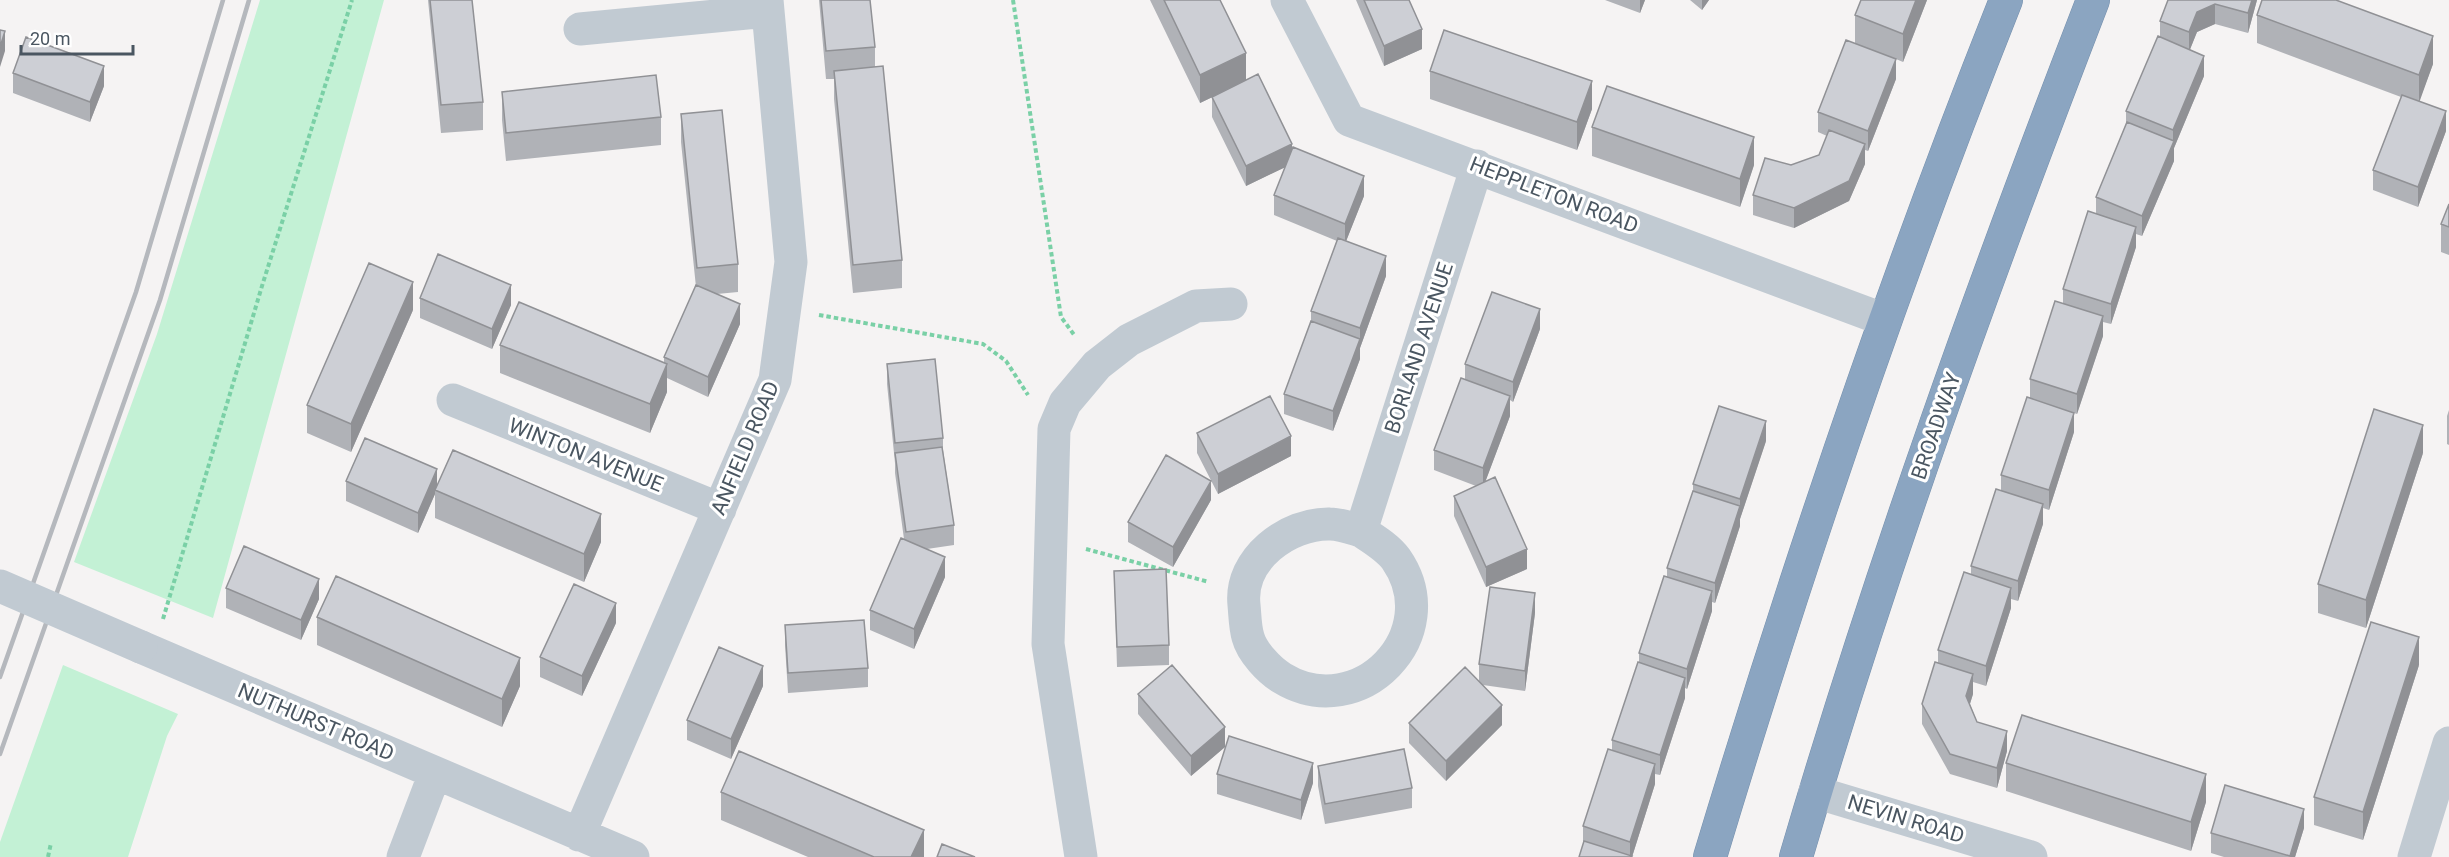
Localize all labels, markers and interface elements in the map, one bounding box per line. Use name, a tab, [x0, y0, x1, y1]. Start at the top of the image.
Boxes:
scale bar	[21, 18, 134, 56]
text: 20 m	[30, 28, 70, 49]
street label: HEPPLETON ROAD	[1466, 152, 1642, 238]
street label: BORLAND AVENUE	[1380, 259, 1458, 436]
street label: BROADWAY	[1907, 369, 1966, 483]
street label: ANFIELD ROAD	[706, 378, 784, 518]
street label: WINTON AVENUE	[505, 413, 667, 497]
street label: NUTHURST ROAD	[234, 678, 398, 766]
street label: NEVIN ROAD	[1845, 790, 1967, 848]

